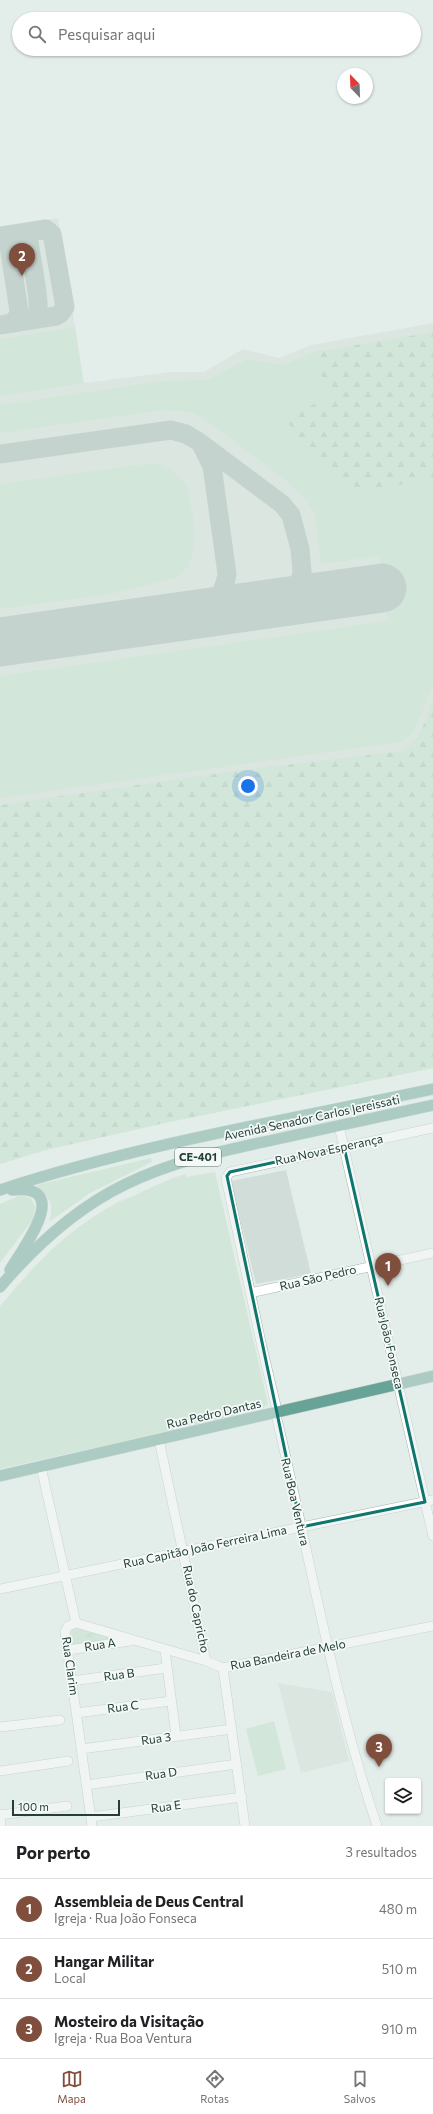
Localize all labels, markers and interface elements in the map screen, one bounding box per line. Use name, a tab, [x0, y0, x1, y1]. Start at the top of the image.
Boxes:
search box	[12, 12, 421, 56]
icon: search	[26, 23, 48, 45]
text: Pesquisar aqui	[58, 25, 155, 43]
north arrow	[337, 68, 373, 104]
pin: 2	[9, 243, 35, 276]
your location	[238, 776, 258, 796]
street label: Avenida Senador Carlos Jereissati	[223, 1092, 401, 1144]
street label: Rua Nova Esperança	[274, 1131, 384, 1167]
road number: CE-401	[175, 1148, 221, 1166]
pin: 1	[375, 1253, 401, 1286]
street label: Rua São Pedro	[278, 1261, 358, 1293]
street label: Rua João Fonseca	[372, 1295, 407, 1391]
street label: Rua Pedro Dantas	[165, 1395, 262, 1431]
street label: Rua Boa Ventura	[279, 1456, 313, 1547]
street label: Rua Capitão João Ferreira Lima	[122, 1522, 288, 1571]
street label: Rua do Capricho	[181, 1564, 213, 1654]
street label: Rua A	[83, 1635, 117, 1653]
street label: Rua Clarim	[60, 1636, 82, 1696]
street label: Rua Bandeira de Melo	[229, 1636, 347, 1672]
street label: Rua B	[103, 1665, 135, 1683]
street label: Rua C	[106, 1697, 139, 1715]
street label: Rua 3	[140, 1729, 172, 1747]
pin: 3	[366, 1734, 392, 1767]
street label: Rua D	[144, 1764, 178, 1782]
map controls	[385, 1778, 421, 1814]
button: layers	[385, 1778, 421, 1814]
street label: Rua E	[150, 1797, 182, 1815]
scale bar	[12, 1798, 120, 1817]
text: 100 m	[18, 1800, 49, 1813]
text: Por perto	[16, 1842, 91, 1863]
text: 3 resultados	[346, 1844, 417, 1860]
text: Assembleia de Deus Central	[54, 1892, 244, 1910]
text: 1	[26, 1901, 32, 1917]
text: 480 m	[379, 1901, 417, 1917]
text: Igreja · Rua João Fonseca	[54, 1910, 197, 1926]
text: Hangar Militar	[54, 1952, 154, 1970]
text: 2	[25, 1961, 33, 1977]
text: 510 m	[382, 1961, 417, 1977]
text: Local	[54, 1970, 86, 1986]
text: Mosteiro da Visitação	[54, 2012, 204, 2030]
text: 3	[25, 2021, 33, 2037]
text: 910 m	[381, 2021, 417, 2037]
text: Igreja · Rua Boa Ventura	[54, 2030, 192, 2046]
tab: Mapa	[57, 2068, 86, 2105]
tab: Rotas	[200, 2068, 229, 2105]
tab: Salvos	[344, 2068, 376, 2105]

